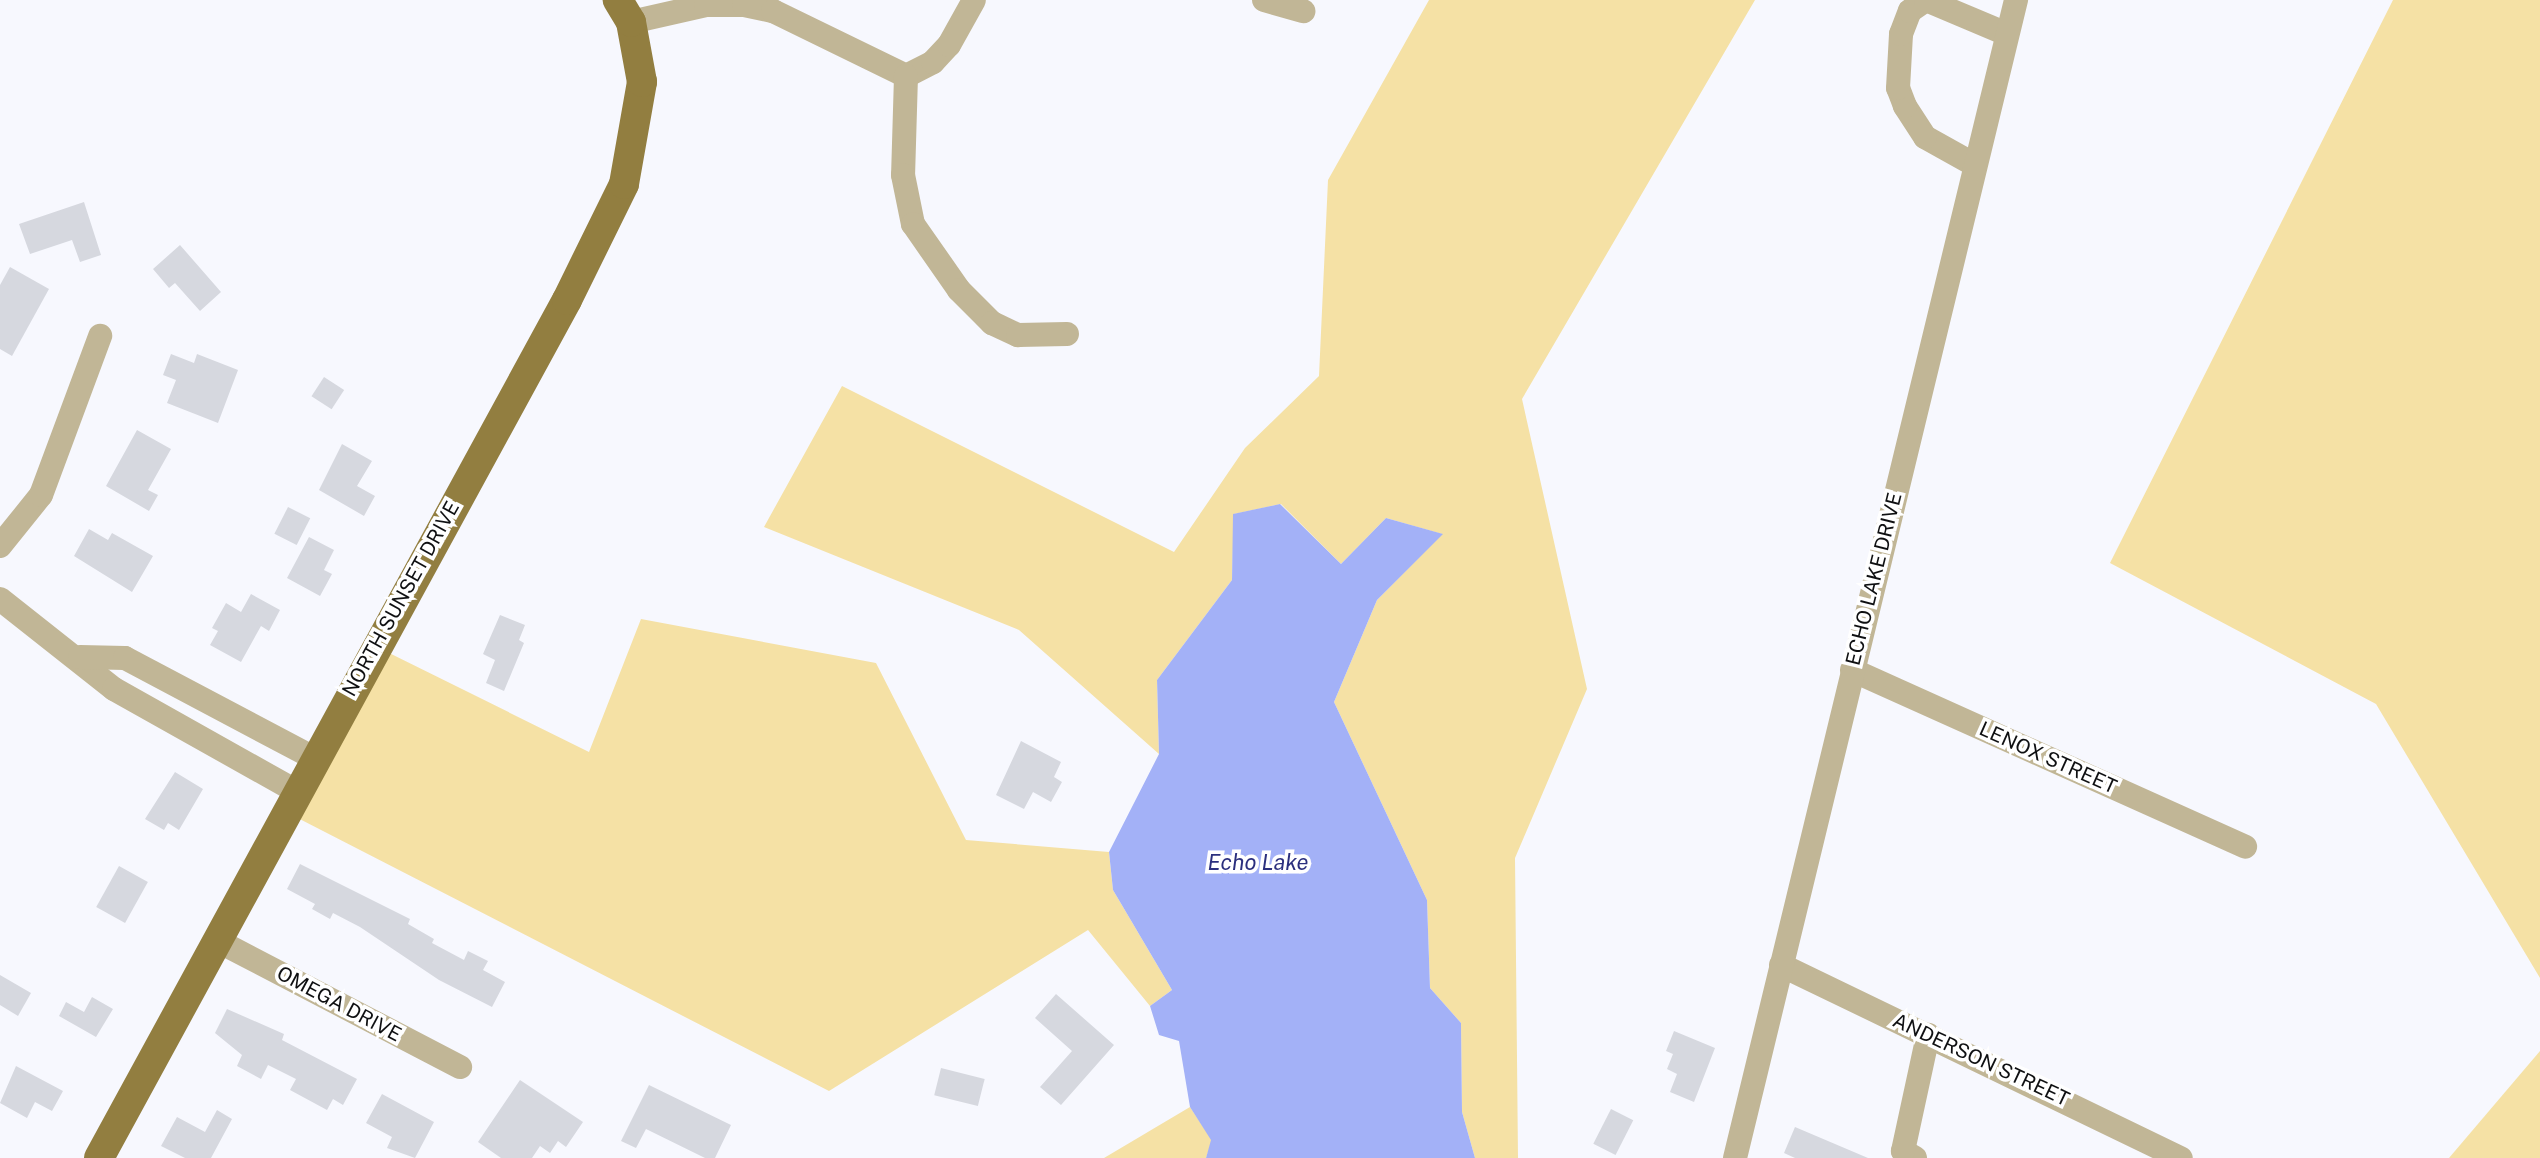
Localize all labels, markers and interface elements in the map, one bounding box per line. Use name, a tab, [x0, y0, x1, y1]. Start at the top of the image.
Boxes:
street label: ECHO LAKE DRIVE	[1841, 490, 1907, 668]
street label: NORTH SUNSET DRIVE	[337, 497, 465, 701]
street label: LENOX STREET	[1976, 717, 2120, 799]
water label: Echo Lake	[1207, 850, 1309, 876]
street label: OMEGA DRIVE	[273, 961, 405, 1047]
street label: ANDERSON STREET	[1889, 1009, 2073, 1111]

